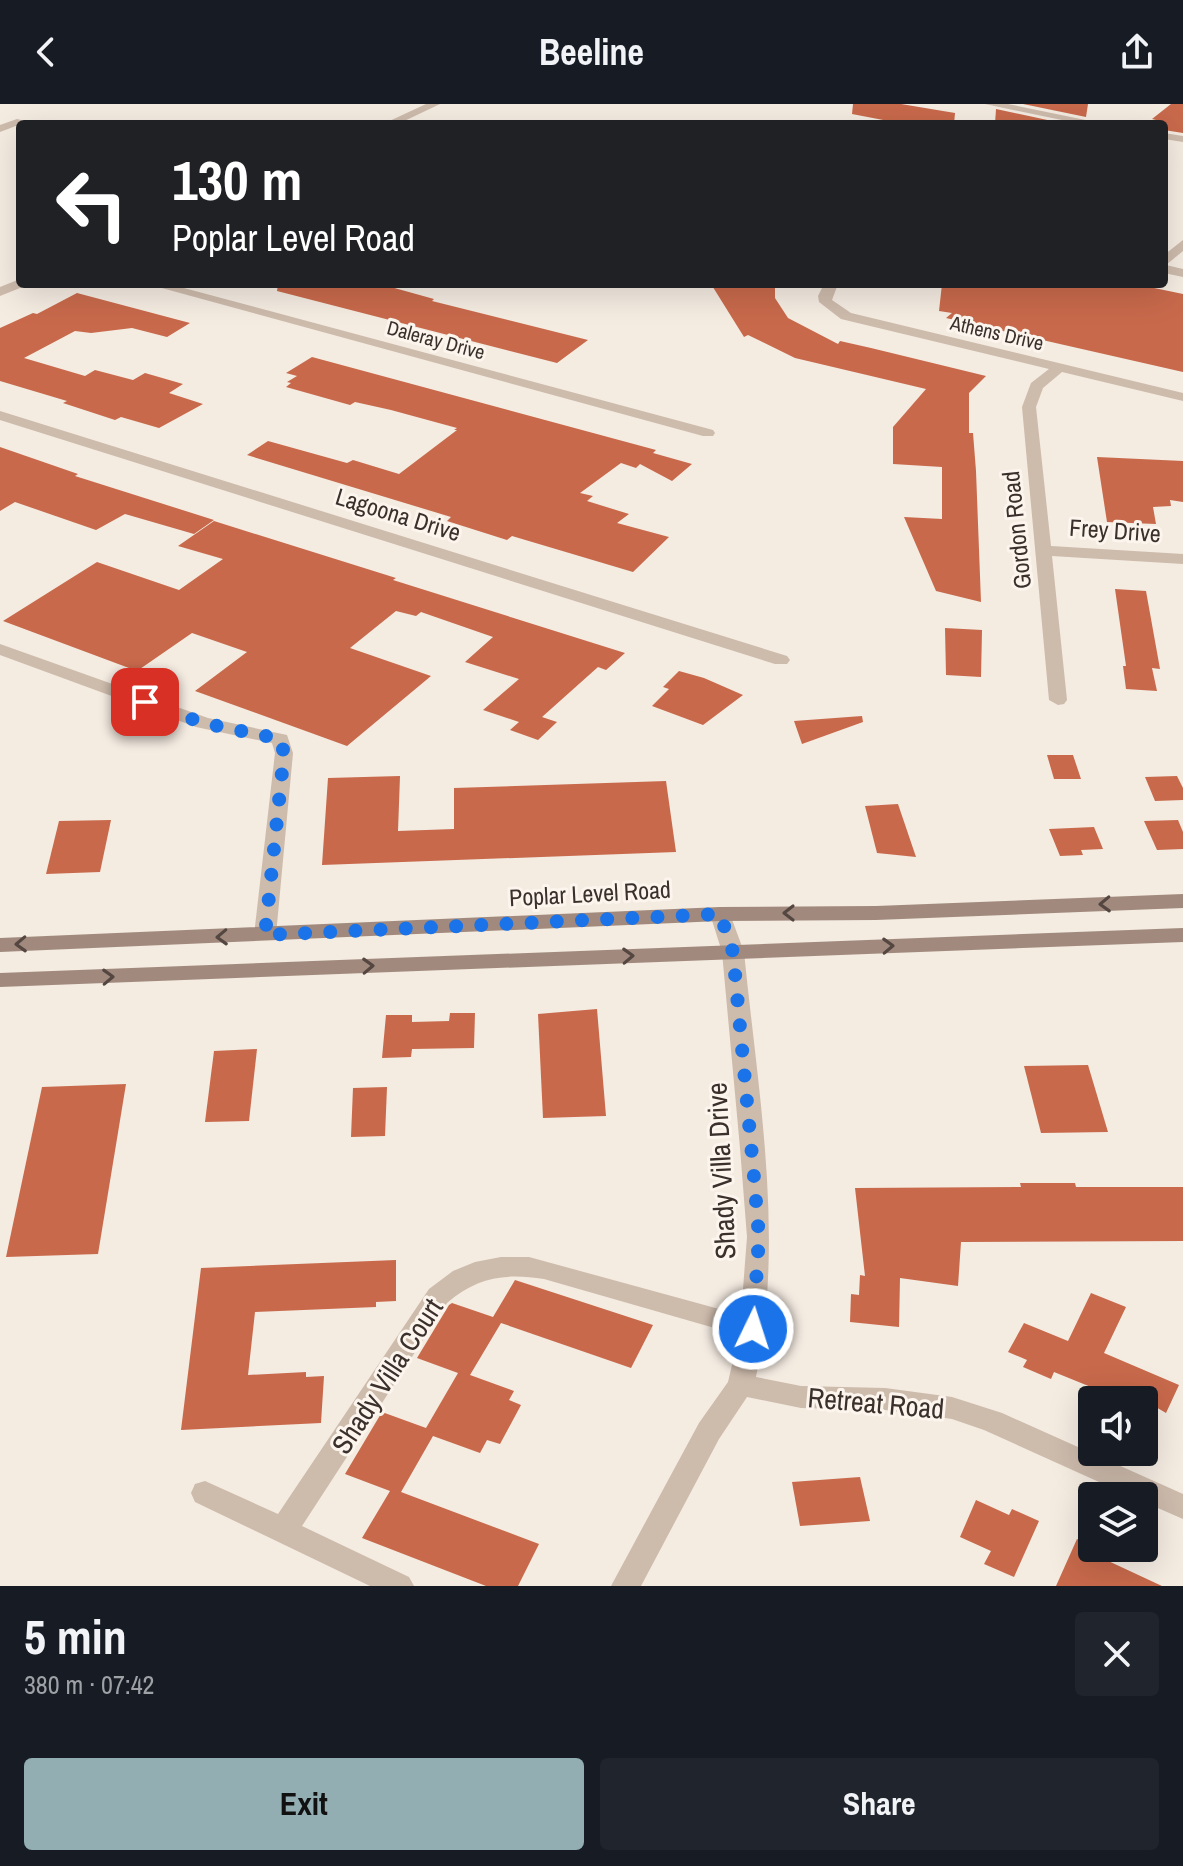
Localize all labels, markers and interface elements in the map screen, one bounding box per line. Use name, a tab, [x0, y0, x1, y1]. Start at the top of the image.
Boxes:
text: Beeline	[539, 28, 644, 76]
icon: back	[24, 30, 68, 74]
icon: share	[1115, 30, 1159, 74]
text: 130 m	[172, 142, 302, 217]
icon: left	[40, 152, 144, 256]
text: Poplar Level Road	[172, 214, 415, 262]
street label: Athens Drive	[947, 308, 1046, 356]
street label: Daleray Drive	[384, 314, 488, 366]
street label: Gordon Road	[994, 470, 1038, 591]
street label: Lagoona Drive	[332, 480, 465, 548]
street label: Frey Drive	[1068, 511, 1162, 549]
pin	[111, 668, 179, 736]
icon: arrive	[123, 680, 167, 724]
street label: Poplar Level Road	[508, 873, 672, 913]
one-way arrow	[1098, 896, 1111, 913]
one-way arrow	[782, 904, 795, 922]
one-way arrow	[215, 928, 228, 945]
one-way arrow	[14, 936, 27, 953]
one-way arrow	[882, 937, 895, 954]
one-way arrow	[622, 948, 635, 965]
one-way arrow	[362, 958, 375, 975]
one-way arrow	[102, 968, 115, 985]
street label: Shady Villa Drive	[697, 1082, 745, 1260]
position arrow	[711, 1287, 795, 1371]
street label: Shady Villa Court	[323, 1291, 451, 1461]
street label: Retreat Road	[806, 1378, 946, 1428]
map controls	[1078, 1386, 1158, 1562]
button: sound	[1078, 1386, 1158, 1466]
button: layers	[1078, 1482, 1158, 1562]
text: 5 min	[24, 1604, 127, 1669]
button: close	[1075, 1612, 1159, 1696]
text: 380 m · 07:42	[24, 1667, 154, 1702]
button: Exit	[24, 1758, 584, 1850]
button: Share	[600, 1758, 1159, 1850]

